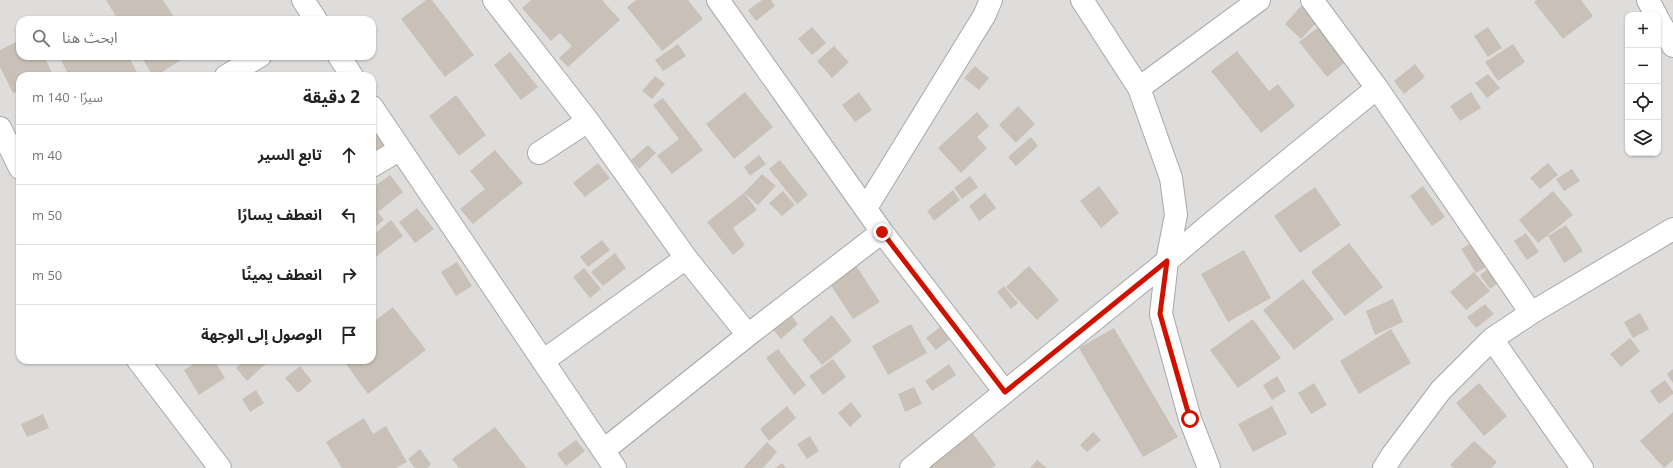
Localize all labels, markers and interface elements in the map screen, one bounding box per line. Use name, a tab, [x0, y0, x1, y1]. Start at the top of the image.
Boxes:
map controls	[1625, 12, 1661, 156]
button: +	[1625, 12, 1661, 48]
search box	[16, 16, 376, 60]
icon: search	[30, 27, 52, 49]
text: ابحث هنا	[62, 27, 118, 47]
button: −	[1625, 48, 1661, 84]
button: locate	[1625, 84, 1661, 120]
text: 2 دقيقة	[303, 85, 360, 108]
text: سيرًا · 140 m	[32, 88, 103, 106]
button: layers	[1625, 120, 1661, 156]
text: تابع السير	[258, 144, 322, 164]
icon: ahead	[338, 144, 360, 166]
text: 40 m	[32, 146, 62, 164]
text: انعطف يسارًا	[238, 204, 322, 224]
icon: left	[338, 204, 360, 226]
text: 50 m	[32, 206, 62, 224]
route end	[873, 223, 891, 241]
text: انعطف يمينًا	[241, 264, 322, 284]
icon: right	[338, 264, 360, 286]
text: 50 m	[32, 266, 62, 284]
text: الوصول إلى الوجهة	[201, 324, 322, 344]
icon: arrive	[338, 324, 360, 346]
route start	[1181, 410, 1199, 428]

